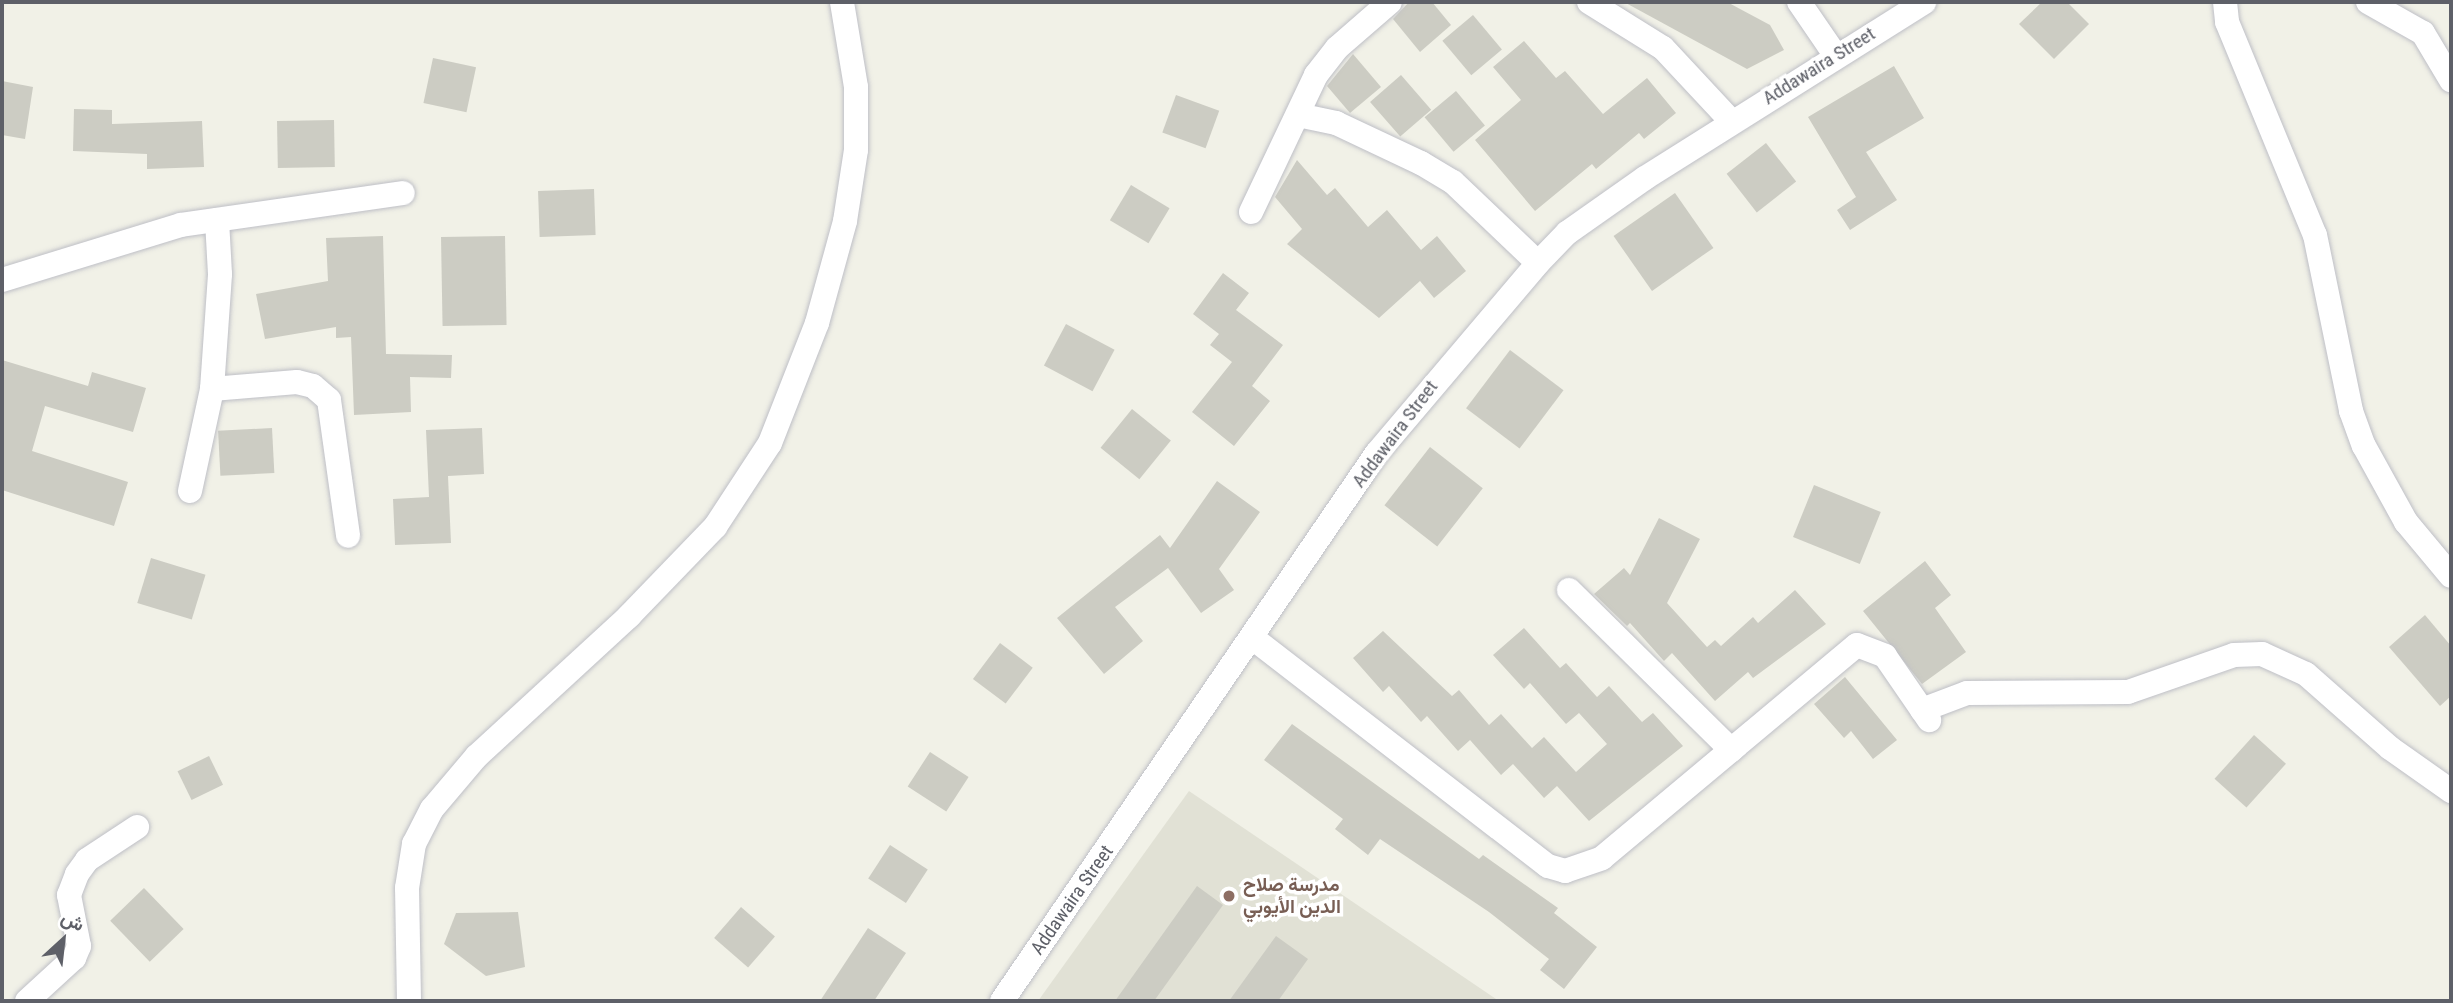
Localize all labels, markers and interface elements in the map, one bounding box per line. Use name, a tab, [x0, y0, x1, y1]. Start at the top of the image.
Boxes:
street label: Addawaira Street	[1759, 22, 1879, 110]
street label: Addawaira Street	[1347, 376, 1443, 492]
street label: Addawaira Street	[1026, 841, 1118, 959]
place label: مدرسة صلاح الدين الأيوبي	[1243, 874, 1341, 918]
marker: مدرسة صلاح الدين الأيوبي	[1221, 888, 1237, 904]
north arrow	[28, 905, 98, 975]
text: ش	[57, 905, 88, 936]

